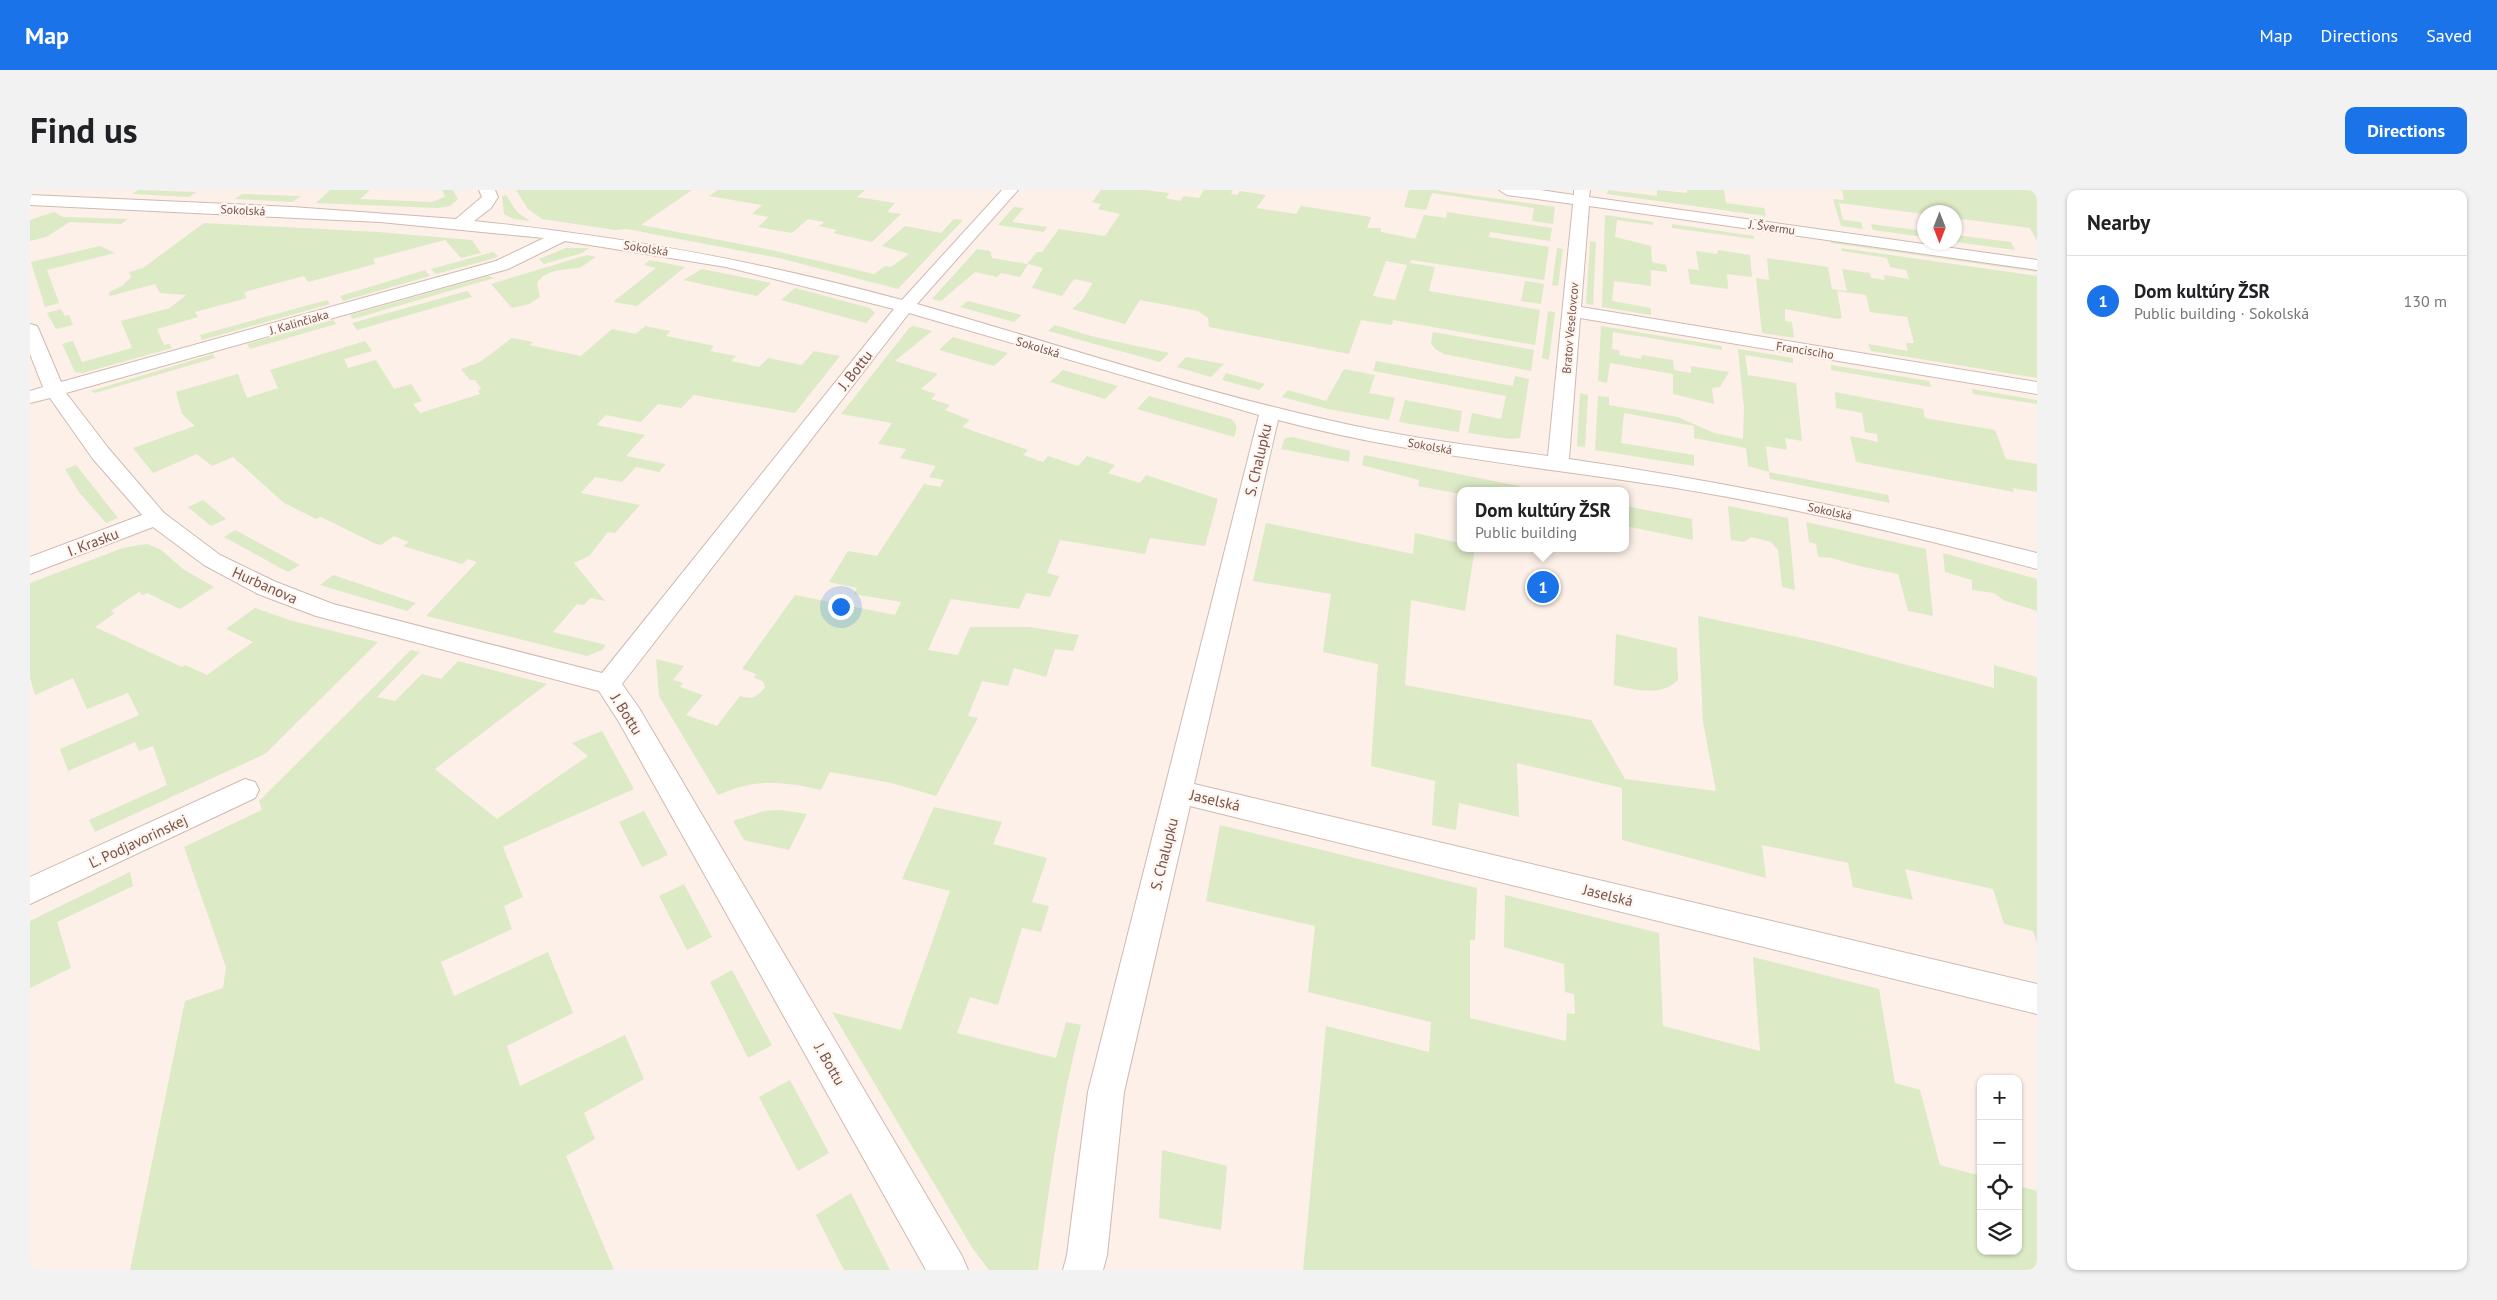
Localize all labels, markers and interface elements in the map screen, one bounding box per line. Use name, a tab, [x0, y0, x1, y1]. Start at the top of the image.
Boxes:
text: Map	[25, 20, 69, 51]
text: Map	[2260, 24, 2292, 47]
text: Directions	[2320, 24, 2398, 47]
text: Saved	[2426, 24, 2472, 47]
text: Find us	[30, 107, 138, 153]
button: Directions	[2345, 107, 2467, 154]
street label: Sokolská	[220, 201, 266, 219]
north arrow	[1917, 205, 1962, 250]
text: Nearby	[2087, 209, 2150, 236]
street label: J. Švermu	[1747, 216, 1796, 238]
street label: Sokolská	[623, 237, 669, 259]
text: Dom kultúry ŽSR	[2134, 279, 2270, 303]
street label: Bratov Veselovcov	[1559, 282, 1581, 374]
text: 1	[2098, 291, 2108, 311]
text: 130 m	[2404, 291, 2447, 311]
text: Public building · Sokolská	[2134, 303, 2309, 323]
street label: J. Kalinčiaka	[267, 306, 330, 338]
street label: Sokolská	[1014, 333, 1062, 361]
street label: Francisciho	[1775, 338, 1835, 362]
street label: J. Bottu	[833, 346, 876, 395]
street label: S. Chalupku	[1240, 422, 1276, 498]
street label: Sokolská	[1406, 435, 1454, 457]
popup	[1457, 487, 1629, 552]
text: Dom kultúry ŽSR	[1475, 498, 1611, 522]
street label: Sokolská	[1806, 499, 1854, 523]
text: Public building	[1475, 522, 1577, 542]
street label: I. Krasku	[65, 524, 121, 560]
street label: Hurbanova	[229, 562, 301, 608]
pin: 1	[1527, 568, 1559, 606]
your location	[828, 594, 854, 620]
street label: J. Bottu	[606, 689, 647, 738]
street label: Jaselská	[1187, 785, 1242, 815]
street label: Ľ. Podjavorinskej	[86, 810, 190, 872]
street label: S. Chalupku	[1146, 816, 1182, 892]
street label: Jaselská	[1580, 879, 1635, 910]
street label: J. Bottu	[810, 1039, 850, 1088]
map controls	[1977, 1075, 2022, 1255]
button: +	[1977, 1075, 2022, 1120]
button: −	[1977, 1120, 2022, 1165]
button: locate	[1977, 1165, 2022, 1210]
button: layers	[1977, 1210, 2022, 1255]

